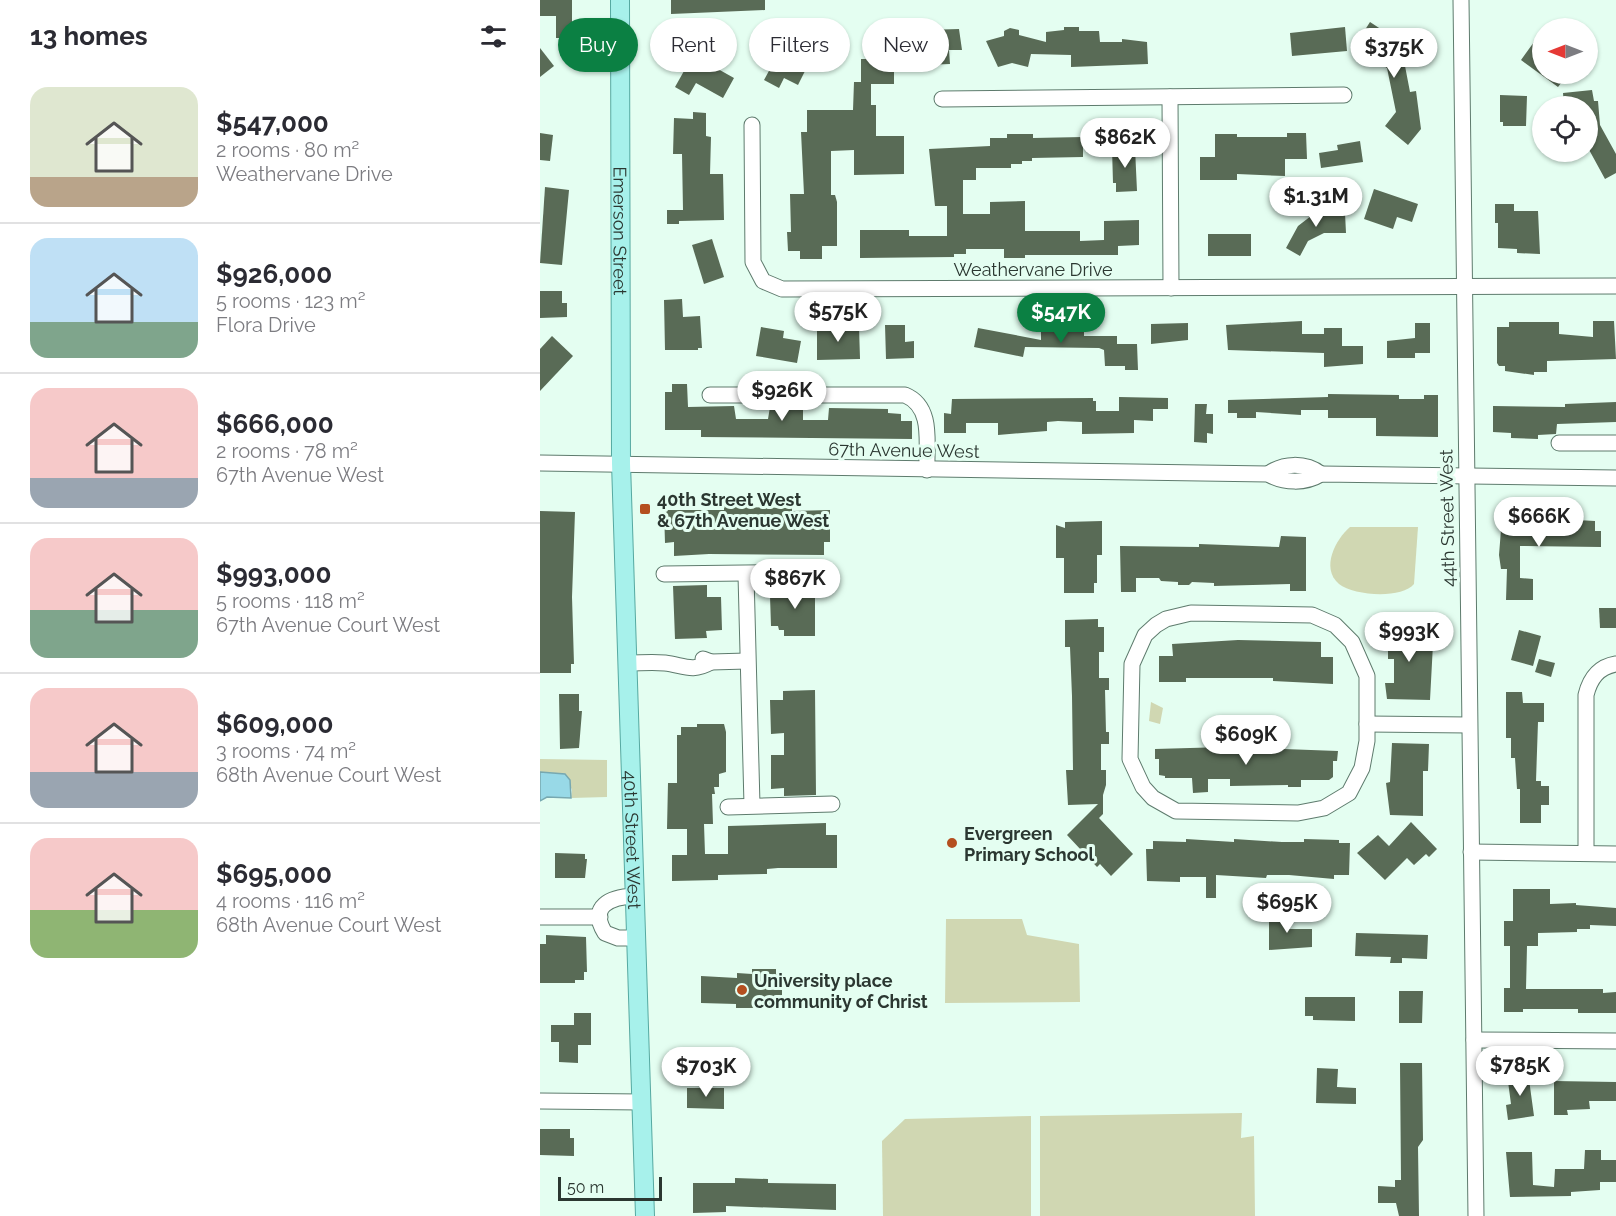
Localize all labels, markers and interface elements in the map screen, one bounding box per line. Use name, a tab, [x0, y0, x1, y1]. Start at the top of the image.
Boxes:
chip: Buy	[558, 18, 638, 72]
chip: Rent	[650, 18, 737, 72]
chip: Filters	[749, 18, 850, 72]
chip: New	[862, 18, 949, 72]
north arrow	[1532, 18, 1598, 84]
map controls	[1532, 18, 1598, 162]
icon: filters	[477, 20, 510, 53]
text: 13 homes	[30, 21, 148, 51]
pin: $375K	[1352, 28, 1436, 79]
text: $375K	[1364, 35, 1424, 59]
button: locate	[1532, 96, 1598, 162]
text: $547,000	[216, 108, 329, 138]
icon: home	[78, 111, 150, 183]
pin: $862K	[1083, 118, 1167, 169]
text: $862K	[1094, 125, 1156, 149]
text: 2 rooms · 80 m²	[216, 138, 359, 162]
text: Weathervane Drive	[216, 162, 393, 186]
street label: Emerson Street	[610, 167, 631, 295]
pin: $1.31M	[1267, 177, 1365, 228]
text: $1.31M	[1283, 184, 1349, 208]
text: $926,000	[216, 259, 332, 289]
street label: Weathervane Drive	[953, 259, 1113, 280]
icon: home	[78, 262, 150, 334]
text: 5 rooms · 123 m²	[216, 289, 365, 313]
pin: $575K	[796, 292, 880, 343]
pin: $547K	[1019, 293, 1103, 344]
text: $575K	[808, 299, 868, 323]
text: $547K	[1031, 300, 1091, 324]
text: Flora Drive	[216, 313, 316, 337]
pin: $926K	[740, 371, 824, 422]
text: $926K	[751, 378, 813, 402]
text: $666,000	[216, 409, 334, 439]
icon: home	[78, 412, 150, 484]
street label: 67th Avenue West	[828, 438, 980, 462]
text: 2 rooms · 78 m²	[216, 439, 358, 463]
street label: 44th Street West	[1435, 449, 1459, 587]
text: 67th Avenue West	[216, 463, 384, 487]
place label: 40th Street West & 67th Avenue West	[657, 489, 829, 531]
pin: $666K	[1497, 497, 1581, 548]
marker: 40th Street West & 67th Avenue West	[638, 502, 652, 516]
text: $666K	[1508, 504, 1570, 528]
text: $993,000	[216, 559, 332, 589]
pin: $867K	[753, 559, 837, 610]
icon: home	[78, 562, 150, 634]
text: $867K	[764, 566, 826, 590]
text: 5 rooms · 118 m²	[216, 589, 365, 613]
pin: $993K	[1367, 612, 1451, 663]
text: 67th Avenue Court West	[216, 613, 440, 637]
text: $993K	[1379, 619, 1439, 643]
text: $609,000	[216, 709, 333, 739]
icon: home	[78, 712, 150, 784]
pin: $609K	[1204, 715, 1288, 766]
text: $609K	[1215, 722, 1277, 746]
text: 3 rooms · 74 m²	[216, 739, 356, 763]
text: 68th Avenue Court West	[216, 763, 441, 787]
street label: 40th Street West	[620, 770, 646, 910]
place label: Evergreen Primary School	[964, 823, 1094, 865]
marker: Evergreen Primary School	[945, 836, 959, 850]
text: $695,000	[216, 859, 332, 889]
icon: home	[78, 862, 150, 934]
pin: $695K	[1245, 883, 1329, 934]
text: 4 rooms · 116 m²	[216, 889, 365, 913]
text: $695K	[1256, 890, 1318, 914]
text: 68th Avenue Court West	[216, 913, 441, 937]
place label: University place community of Christ	[754, 970, 928, 1012]
marker: University place community of Christ	[735, 983, 749, 997]
pin: $785K	[1478, 1046, 1562, 1097]
pin: $703K	[664, 1047, 748, 1098]
text: $785K	[1490, 1053, 1550, 1077]
text: $703K	[676, 1054, 736, 1078]
scale bar	[558, 1174, 662, 1202]
text: 50 m	[567, 1178, 604, 1197]

